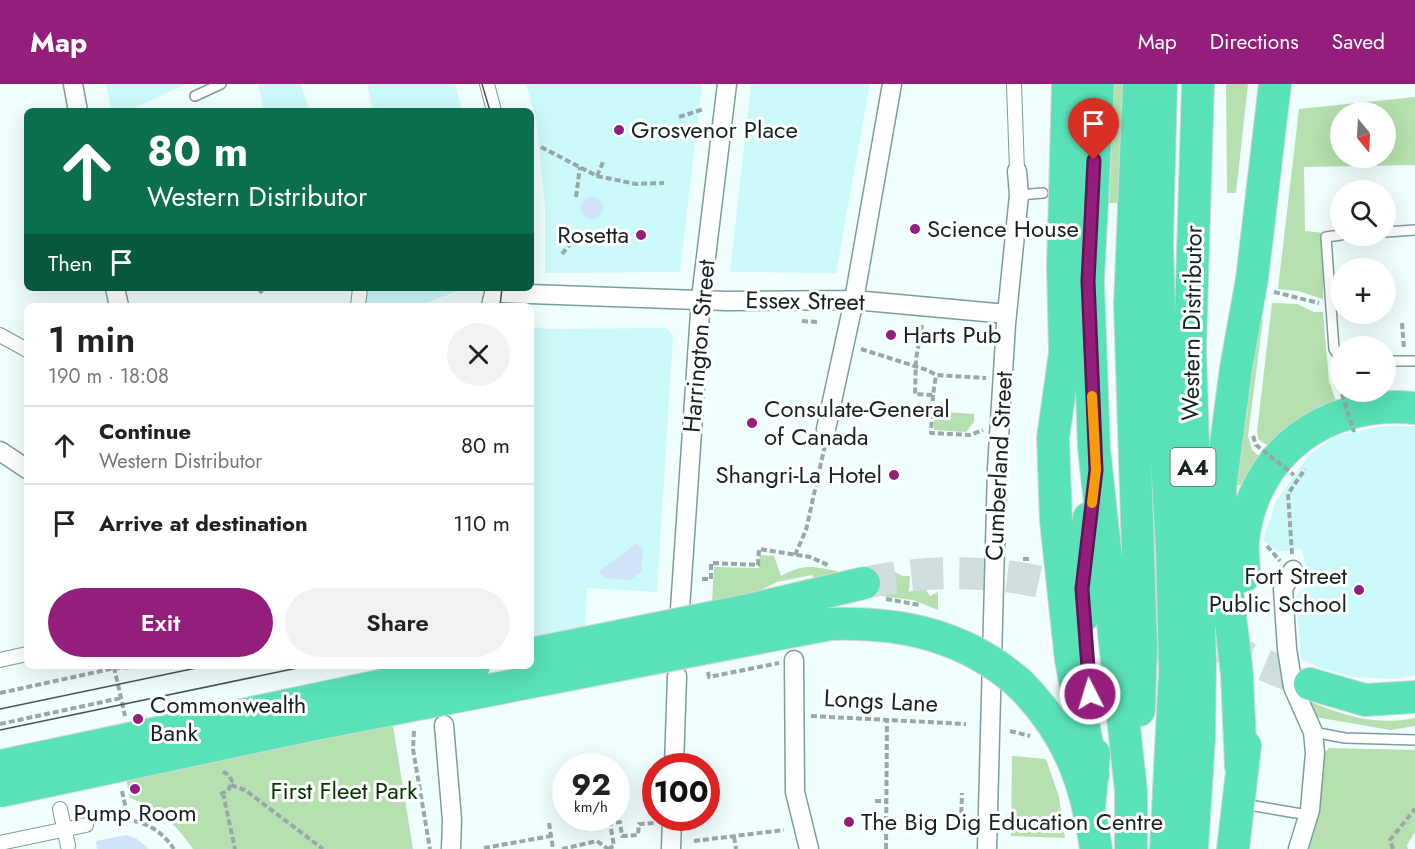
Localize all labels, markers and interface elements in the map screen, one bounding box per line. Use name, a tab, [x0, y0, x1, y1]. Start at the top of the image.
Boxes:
text: Map	[30, 22, 87, 63]
text: Map	[1138, 27, 1177, 57]
text: Directions	[1210, 27, 1299, 57]
text: Saved	[1332, 27, 1385, 57]
pin	[1068, 98, 1119, 160]
north arrow	[1330, 102, 1396, 168]
map controls	[1330, 102, 1396, 402]
icon: arrive	[1077, 107, 1110, 140]
place label: Grosvenor Place	[631, 112, 798, 147]
text: 80 m	[147, 121, 248, 182]
marker: Grosvenor Place	[612, 123, 626, 137]
icon: ahead	[48, 132, 126, 210]
text: Western Distributor	[147, 177, 367, 216]
button: search	[1330, 180, 1396, 246]
place label: Science House	[927, 211, 1079, 246]
place label: Rosetta	[557, 217, 629, 252]
marker: Science House	[908, 222, 922, 236]
street label: Western Distributor	[1172, 224, 1211, 421]
marker: Rosetta	[634, 228, 648, 242]
icon: arrive	[105, 246, 138, 279]
text: Then	[48, 247, 93, 279]
street label: Harrington Street	[674, 258, 724, 434]
button: +	[1330, 258, 1396, 324]
street label: Essex Street	[745, 282, 865, 319]
text: 1 min	[48, 313, 135, 365]
place label: Harts Pub	[903, 317, 1002, 352]
button: close	[447, 323, 510, 386]
marker: Harts Pub	[884, 328, 898, 342]
button: −	[1330, 336, 1396, 402]
text: 190 m · 18:08	[48, 362, 169, 391]
street label: Cumberland Street	[976, 370, 1021, 562]
place label: Consulate-General of Canada	[764, 391, 950, 454]
text: Continue	[99, 415, 191, 447]
marker: Consulate-General of Canada	[745, 416, 759, 430]
icon: ahead	[48, 429, 81, 462]
text: 80 m	[461, 429, 510, 461]
text: Western Distributor	[99, 447, 262, 476]
road number: A4	[1170, 448, 1216, 486]
place label: Shangri-La Hotel	[715, 457, 882, 492]
marker: Shangri-La Hotel	[887, 468, 901, 482]
icon: arrive	[48, 507, 81, 540]
text: Arrive at destination	[99, 507, 308, 539]
text: 110 m	[453, 507, 510, 539]
place label: Fort Street Public School	[1209, 558, 1347, 621]
marker: Fort Street Public School	[1352, 583, 1366, 597]
button: Exit	[48, 588, 273, 657]
button: Share	[285, 588, 510, 657]
position arrow	[1058, 662, 1122, 726]
street label: Longs Lane	[823, 680, 939, 721]
place label: Commonwealth Bank	[150, 687, 306, 750]
marker: Commonwealth Bank	[131, 712, 145, 726]
speed limit sign: 100	[642, 753, 720, 831]
text: 92	[571, 763, 611, 806]
park label: First Fleet Park	[270, 773, 418, 808]
marker: Pump Room	[128, 782, 142, 796]
place label: Pump Room	[73, 795, 197, 830]
text: km/h	[574, 796, 608, 818]
place label: The Big Dig Education Centre	[861, 804, 1163, 839]
marker: The Big Dig Education Centre	[842, 815, 856, 829]

